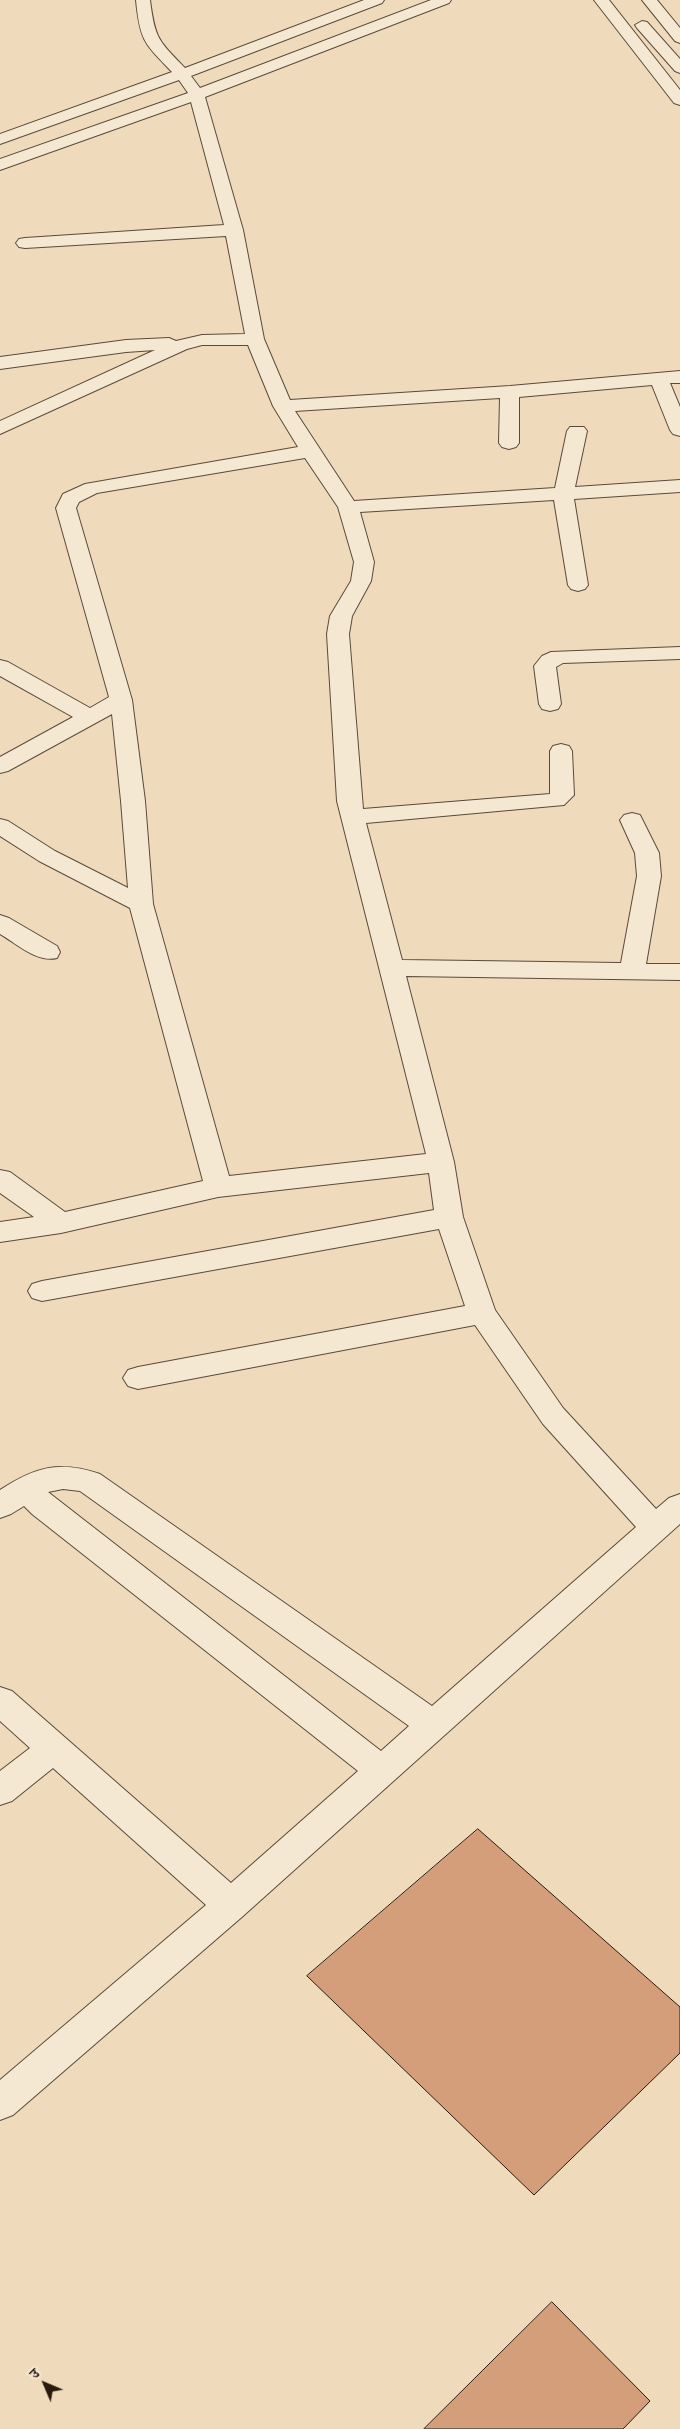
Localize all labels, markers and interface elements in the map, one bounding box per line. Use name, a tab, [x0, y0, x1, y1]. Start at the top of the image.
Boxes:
north arrow	[20, 2359, 70, 2409]
text: उ	[25, 2365, 43, 2382]

